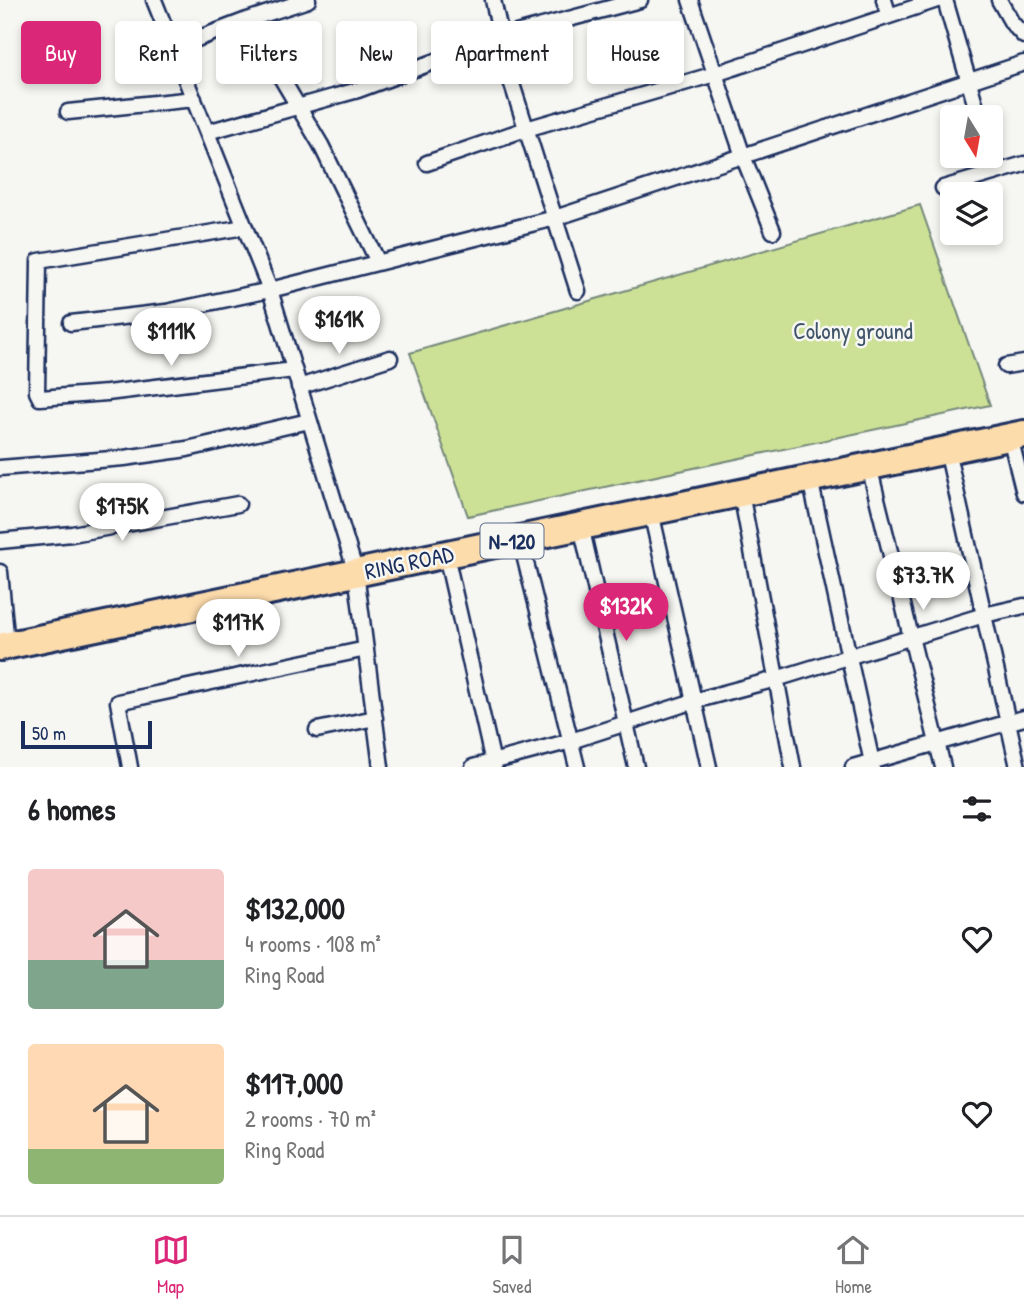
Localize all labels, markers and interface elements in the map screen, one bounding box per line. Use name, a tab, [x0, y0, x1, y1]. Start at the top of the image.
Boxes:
chip: Buy	[21, 21, 101, 84]
chip: Rent	[115, 21, 202, 84]
chip: Filters	[216, 21, 322, 84]
chip: New	[336, 21, 417, 84]
chip: Apartment	[431, 21, 573, 84]
chip: House	[587, 21, 684, 84]
north arrow	[940, 105, 1003, 168]
map controls	[940, 105, 1003, 245]
button: layers	[940, 182, 1003, 245]
pin: $161K	[290, 296, 388, 356]
text: $161K	[314, 303, 364, 334]
pin: $111K	[122, 308, 220, 368]
text: $111K	[147, 315, 195, 346]
park label: Colony ground	[793, 315, 913, 346]
pin: $175K	[73, 484, 171, 543]
text: $175K	[95, 490, 149, 521]
road number: N-120	[480, 524, 544, 558]
street label: RING ROAD	[362, 537, 456, 586]
pin: $73.7K	[866, 552, 980, 612]
text: $73.7K	[892, 559, 954, 590]
pin: $132K	[577, 584, 675, 643]
text: $132K	[599, 590, 653, 621]
pin: $117K	[189, 600, 287, 659]
text: $117K	[212, 606, 264, 637]
scale bar	[21, 718, 152, 750]
text: 50 m	[32, 720, 66, 746]
text: 6 homes	[28, 789, 115, 829]
icon: filters	[958, 790, 996, 828]
text: $132,000	[245, 888, 345, 928]
icon: home	[84, 897, 168, 981]
icon: heart	[958, 920, 996, 958]
text: 4 rooms · 108 m²	[245, 928, 381, 959]
text: Ring Road	[245, 959, 324, 990]
text: $117,000	[245, 1063, 343, 1103]
icon: home	[84, 1072, 168, 1156]
icon: heart	[958, 1095, 996, 1133]
text: 2 rooms · 70 m²	[245, 1103, 376, 1134]
text: Ring Road	[245, 1134, 324, 1165]
tab: Map	[152, 1231, 190, 1299]
tab: Saved	[493, 1231, 531, 1299]
tab: Home	[834, 1231, 872, 1299]

